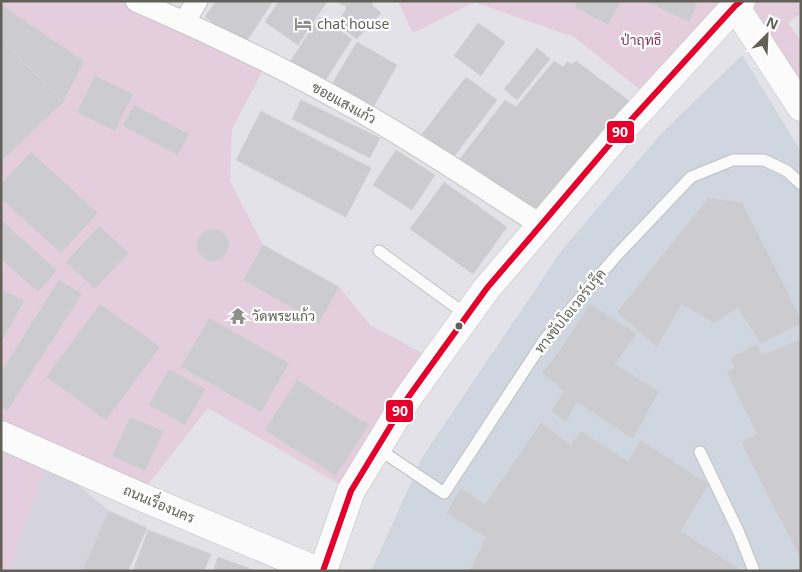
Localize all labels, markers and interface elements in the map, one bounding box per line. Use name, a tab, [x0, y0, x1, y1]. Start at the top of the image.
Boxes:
north arrow	[742, 10, 792, 60]
text: N	[763, 12, 782, 34]
hotel icon: chat house	[293, 14, 313, 34]
place label: chat house	[317, 14, 389, 33]
park label: ป่าฤทธิ	[621, 30, 662, 49]
street label: ซอยแสงแก้ว	[309, 77, 380, 128]
line badge: 90	[606, 120, 635, 144]
text: 90	[612, 122, 628, 141]
street label: ทางขับโอเวอร์บรุ๊ค	[530, 264, 610, 358]
temple icon: วัดพระแก้ว	[228, 306, 248, 326]
place label: วัดพระแก้ว	[252, 306, 315, 325]
unlabelled marker	[454, 321, 464, 331]
line badge: 90	[385, 399, 414, 423]
text: 90	[392, 401, 408, 420]
street label: ถนนเรื่องนคร	[121, 478, 199, 527]

